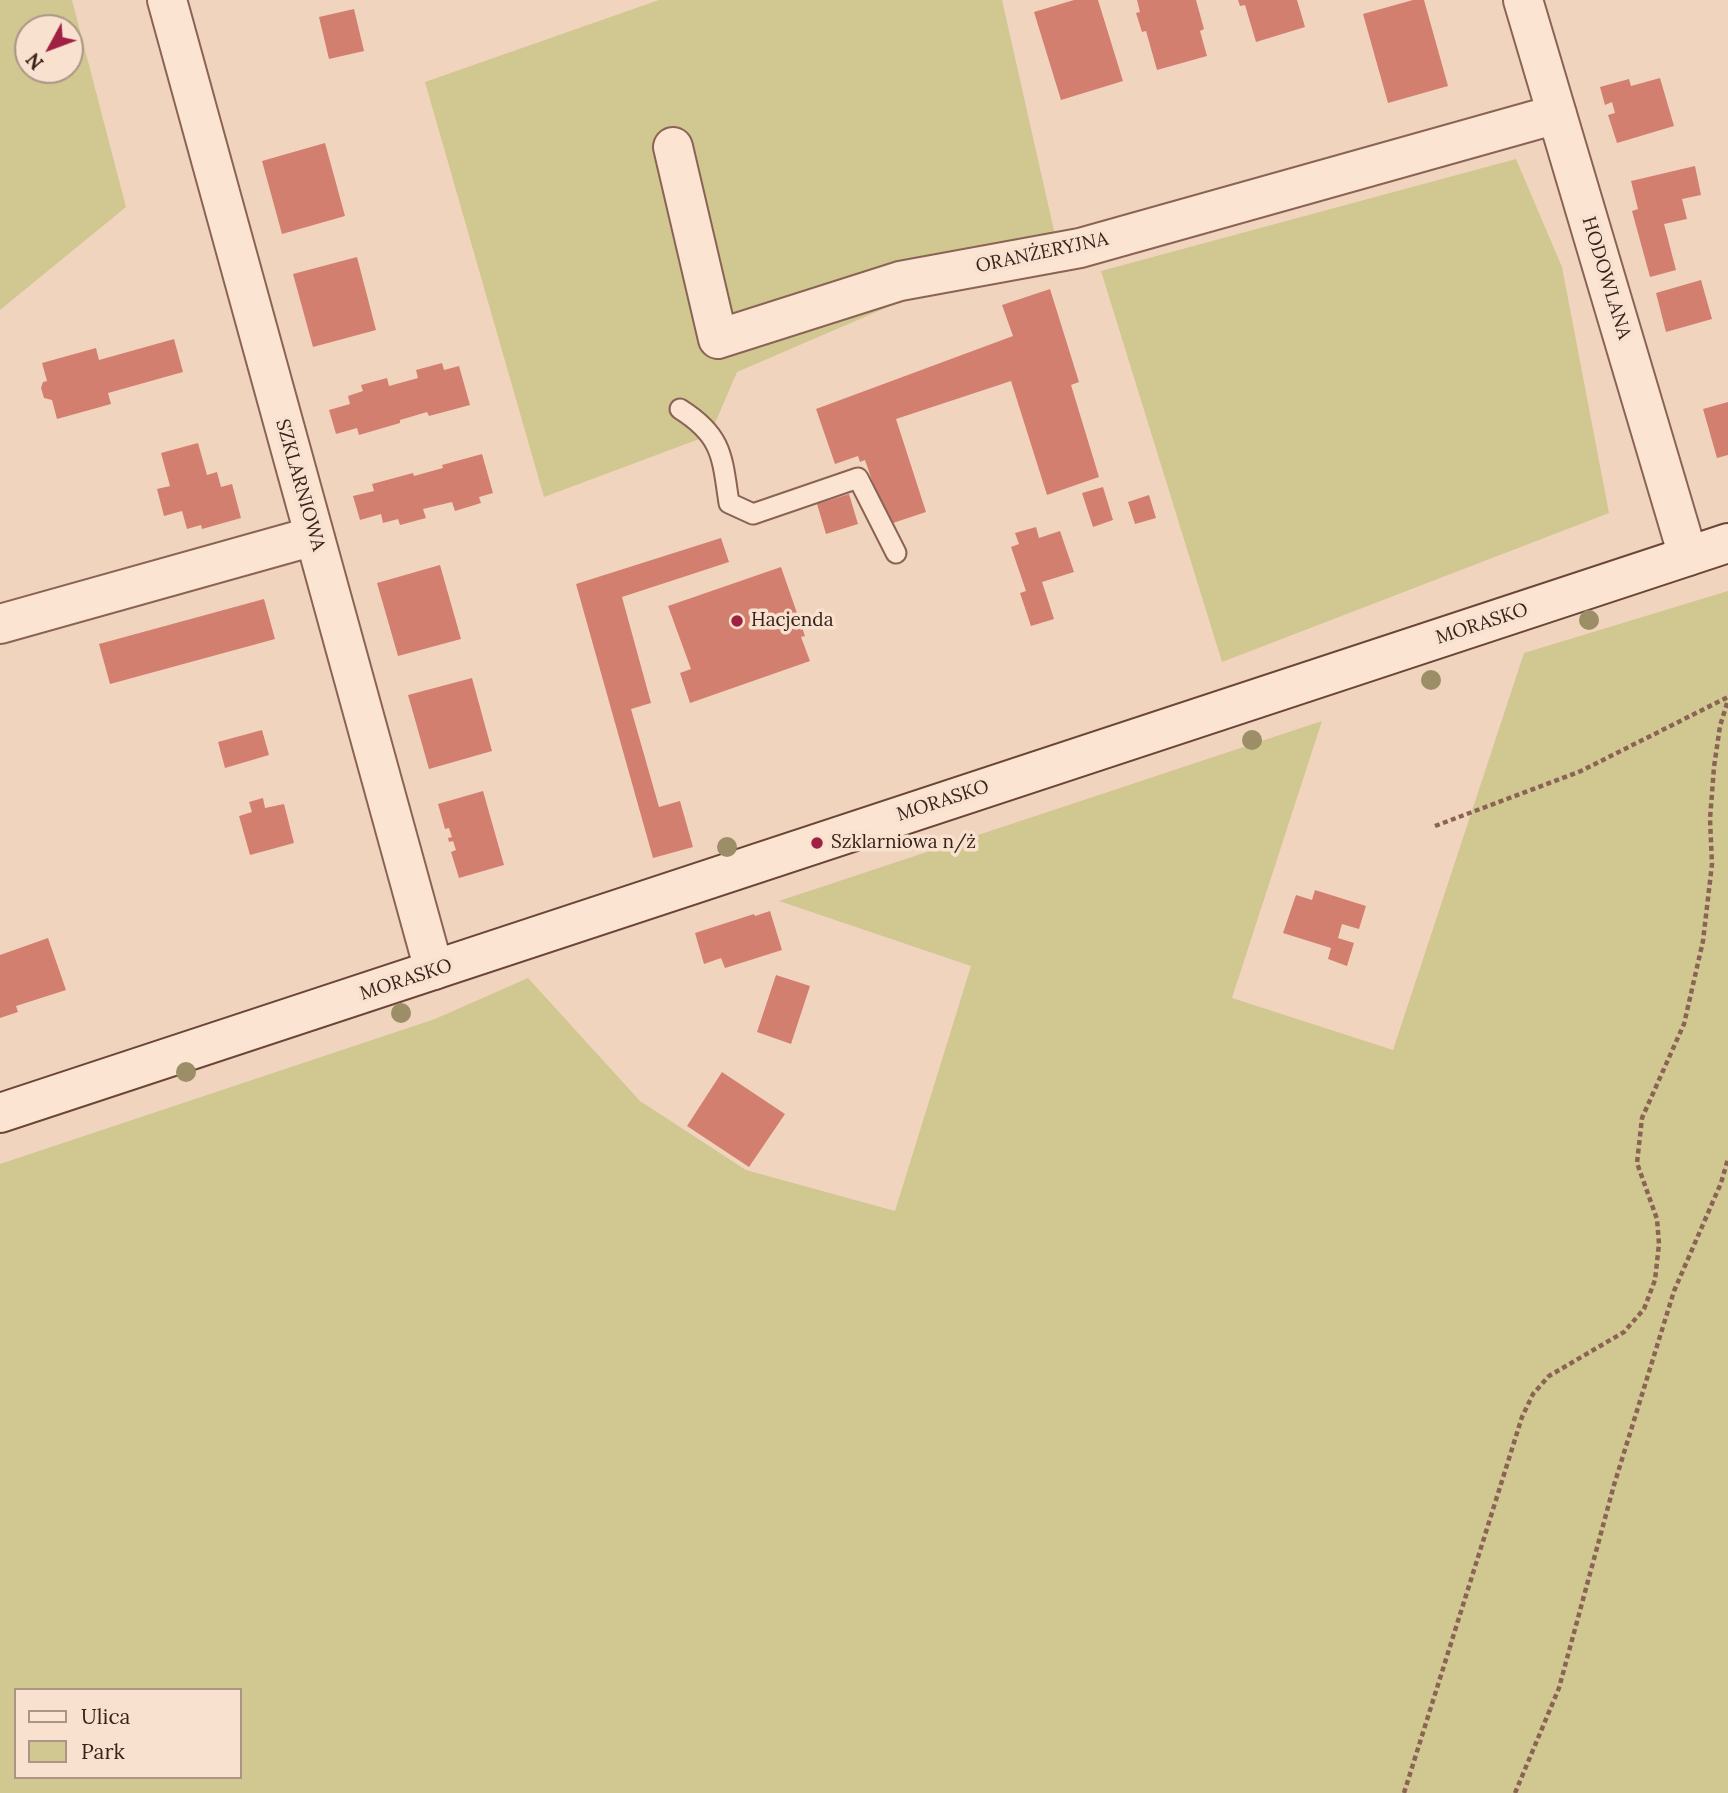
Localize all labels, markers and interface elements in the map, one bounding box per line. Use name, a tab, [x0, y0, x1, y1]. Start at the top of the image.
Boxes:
north arrow	[14, 14, 84, 84]
text: N	[21, 48, 49, 75]
street label: HODOWLANA	[1577, 214, 1635, 342]
street label: ORANŻERYJNA	[974, 228, 1110, 278]
street label: SZKLARNIOWA	[270, 417, 330, 553]
street label: MORASKO	[1433, 598, 1531, 650]
place label: Hacjenda	[751, 610, 834, 632]
marker: Hacjenda	[729, 613, 745, 629]
street label: MORASKO	[894, 775, 992, 827]
place label: Szklarniowa n/ż	[831, 832, 976, 854]
marker: Szklarniowa n/ż	[809, 835, 825, 851]
street label: MORASKO	[357, 954, 455, 1006]
legend	[14, 1688, 242, 1779]
text: Ulica	[81, 1703, 130, 1730]
text: Park	[81, 1738, 125, 1765]

